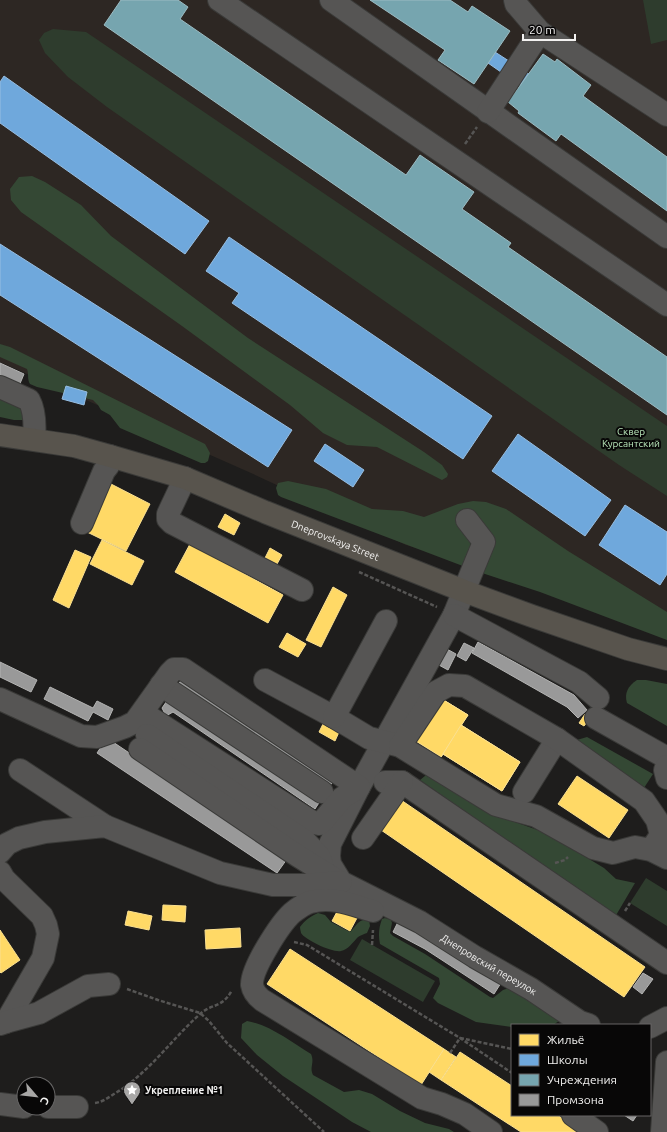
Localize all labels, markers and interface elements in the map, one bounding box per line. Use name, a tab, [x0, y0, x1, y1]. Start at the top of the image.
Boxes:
scale bar	[523, 16, 575, 42]
text: 20 m	[529, 23, 556, 36]
park label: Сквер Курсантский	[602, 426, 660, 449]
street label: Dneprovskaya Street	[290, 518, 381, 563]
street label: Днепровский переулок	[439, 932, 539, 997]
legend	[511, 1024, 651, 1116]
text: Жильё	[547, 1033, 584, 1046]
text: Школы	[547, 1053, 588, 1066]
text: Учреждения	[547, 1073, 617, 1086]
north arrow	[16, 1076, 56, 1116]
place icon: Укрепление №1	[122, 1080, 142, 1105]
place label: Укрепление №1	[145, 1085, 223, 1096]
text: Промзона	[547, 1093, 604, 1106]
text: С	[38, 1095, 52, 1107]

